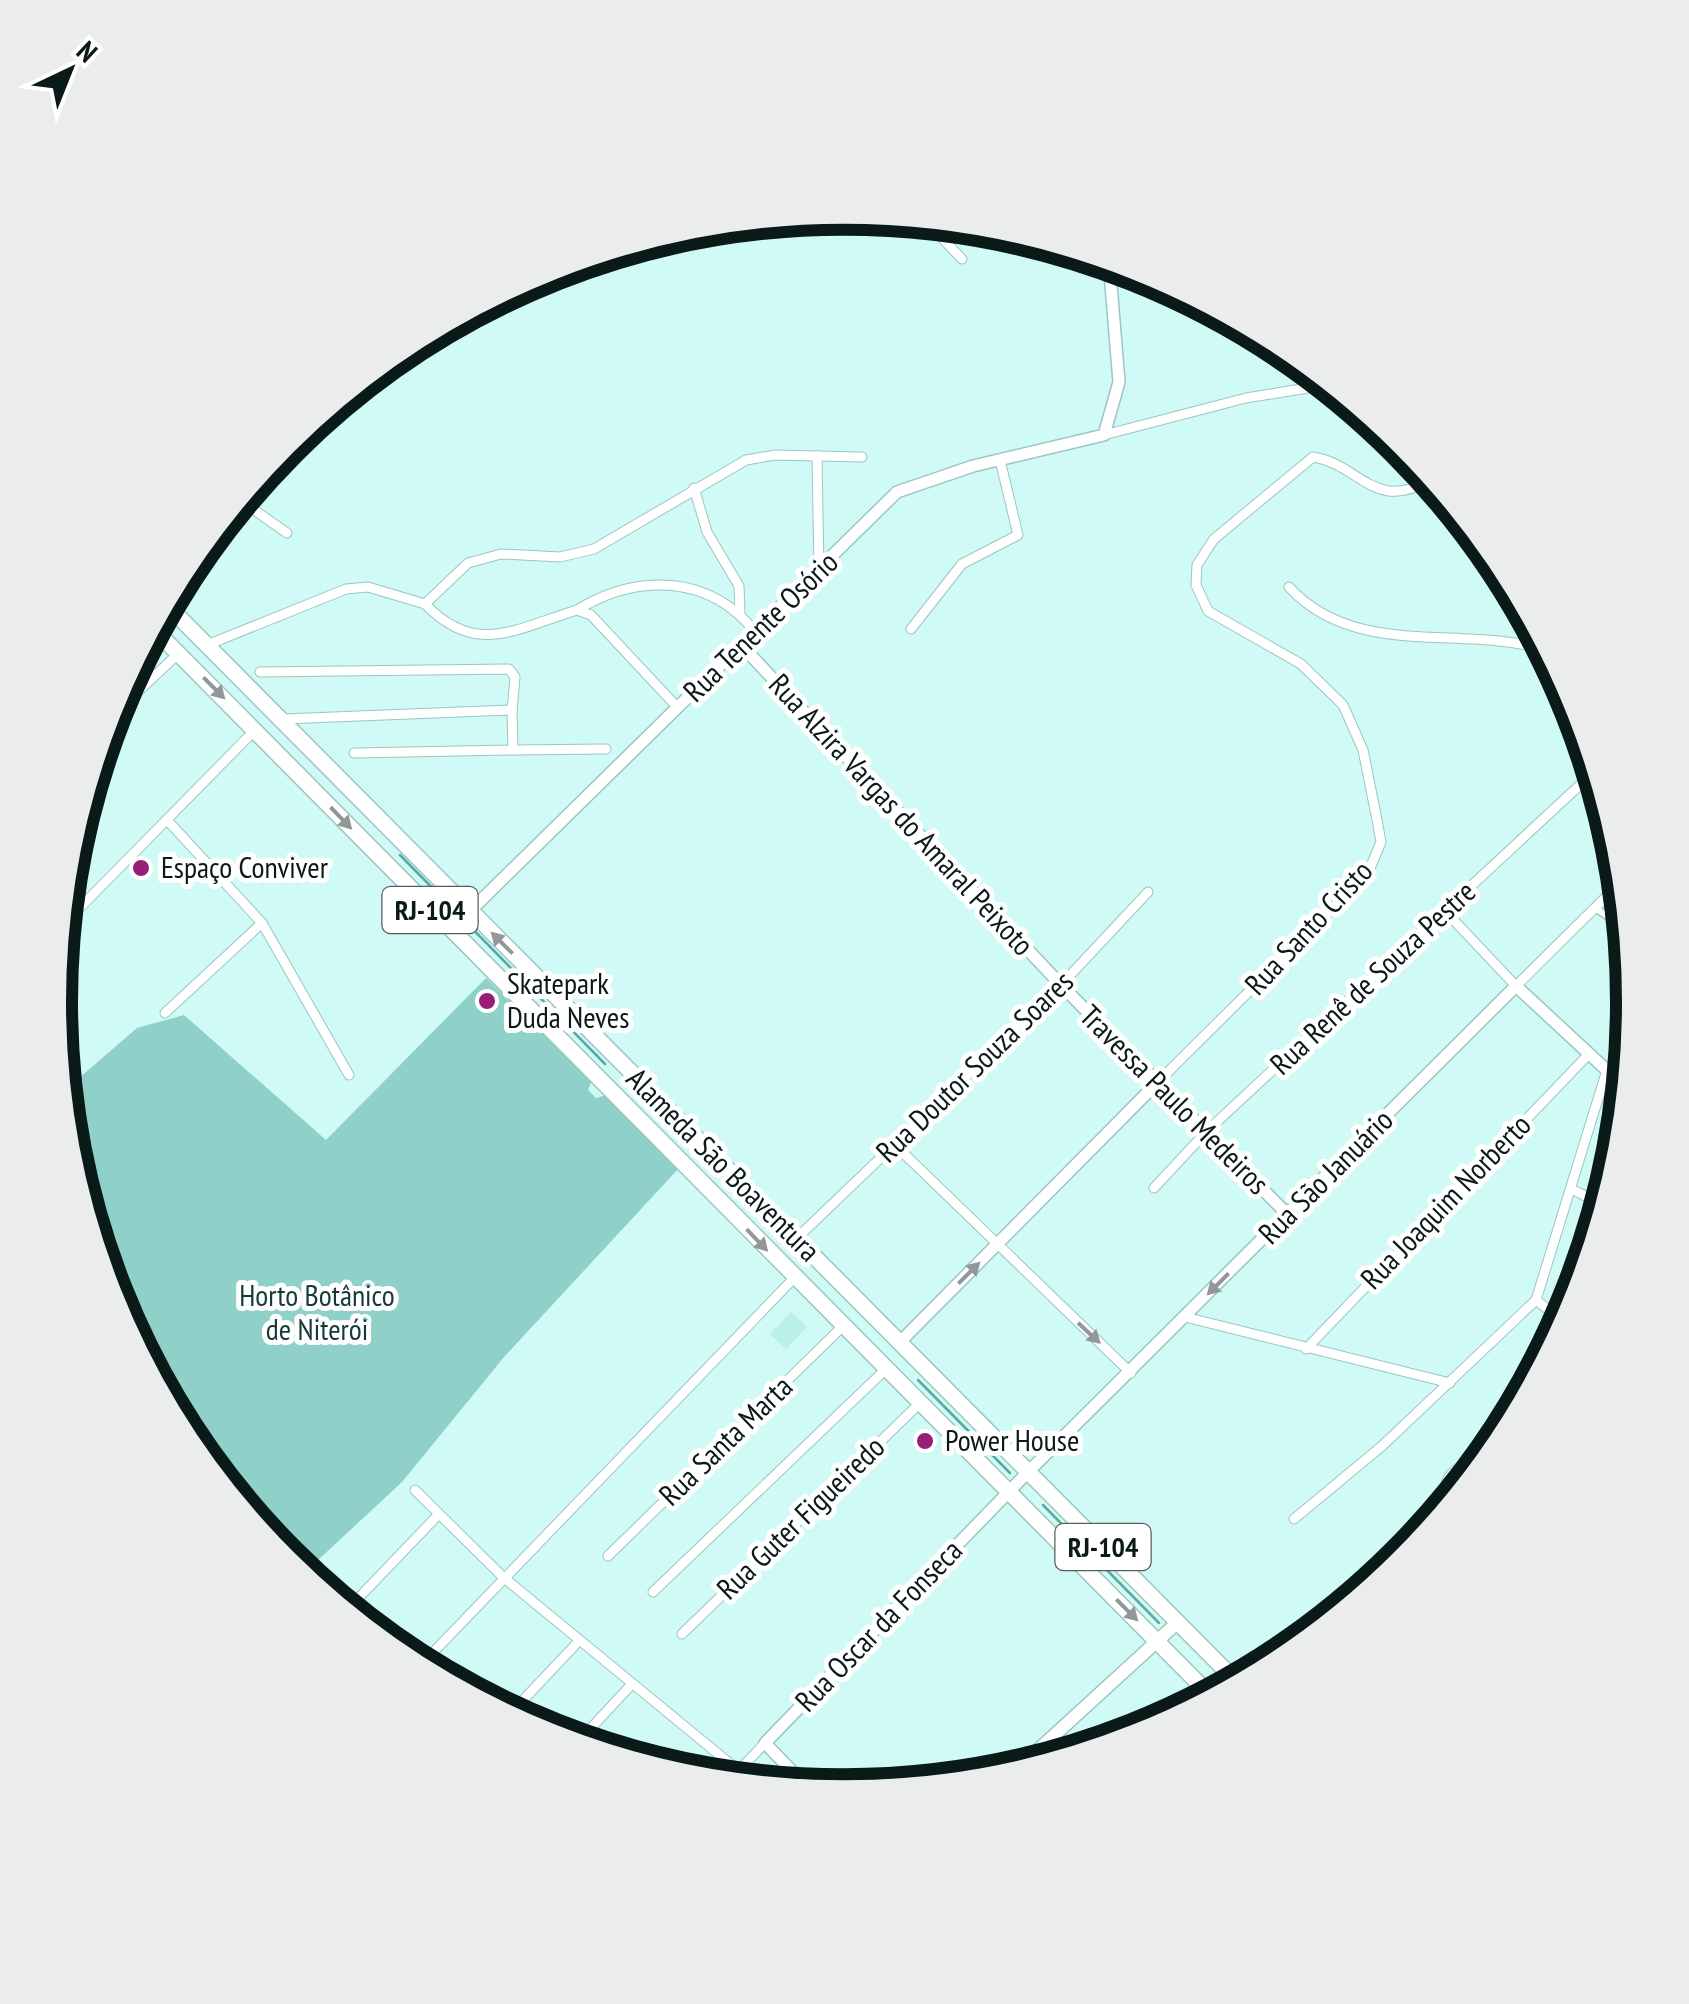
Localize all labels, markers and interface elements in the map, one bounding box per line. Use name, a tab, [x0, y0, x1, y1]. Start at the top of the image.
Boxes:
north arrow	[20, 20, 120, 120]
text: N	[69, 33, 106, 70]
street label: Rua Tenente Osório	[674, 542, 846, 710]
street label: Rua Alzira Vargas do Amaral Peixoto	[761, 665, 1043, 963]
one-way arrow	[201, 675, 225, 699]
one-way arrow	[329, 805, 352, 829]
place label: Espaço Conviver	[161, 847, 329, 886]
street label: Rua Santo Cristo	[1236, 851, 1380, 1003]
marker: Espaço Conviver	[130, 857, 152, 879]
street label: Rua Renê de Souza Pestre	[1261, 872, 1483, 1082]
road number: RJ-104	[382, 887, 478, 933]
one-way arrow	[491, 931, 514, 955]
street label: Rua Doutor Souza Soares	[867, 962, 1081, 1170]
place label: Skatepark Duda Neves	[507, 963, 629, 1036]
marker: Skatepark Duda Neves	[476, 990, 498, 1012]
street label: Travessa Paulo Medeiros	[1072, 996, 1278, 1202]
street label: Alameda São Boaventura	[619, 1059, 829, 1269]
street label: Rua São Januário	[1249, 1100, 1401, 1252]
street label: Rua Joaquim Norberto	[1351, 1105, 1538, 1297]
one-way arrow	[745, 1227, 769, 1251]
one-way arrow	[956, 1262, 980, 1285]
one-way arrow	[1207, 1271, 1231, 1295]
park label: Horto Botânico de Niterói	[239, 1275, 395, 1348]
one-way arrow	[1077, 1321, 1101, 1344]
street label: Rua Santa Marta	[650, 1367, 800, 1513]
place label: Power House	[945, 1420, 1079, 1459]
street label: Rua Guter Figueiredo	[708, 1427, 892, 1607]
marker: Power House	[914, 1430, 936, 1452]
road number: RJ-104	[1056, 1524, 1150, 1570]
street label: Rua Oscar da Fonseca	[786, 1531, 970, 1719]
one-way arrow	[1115, 1598, 1139, 1622]

